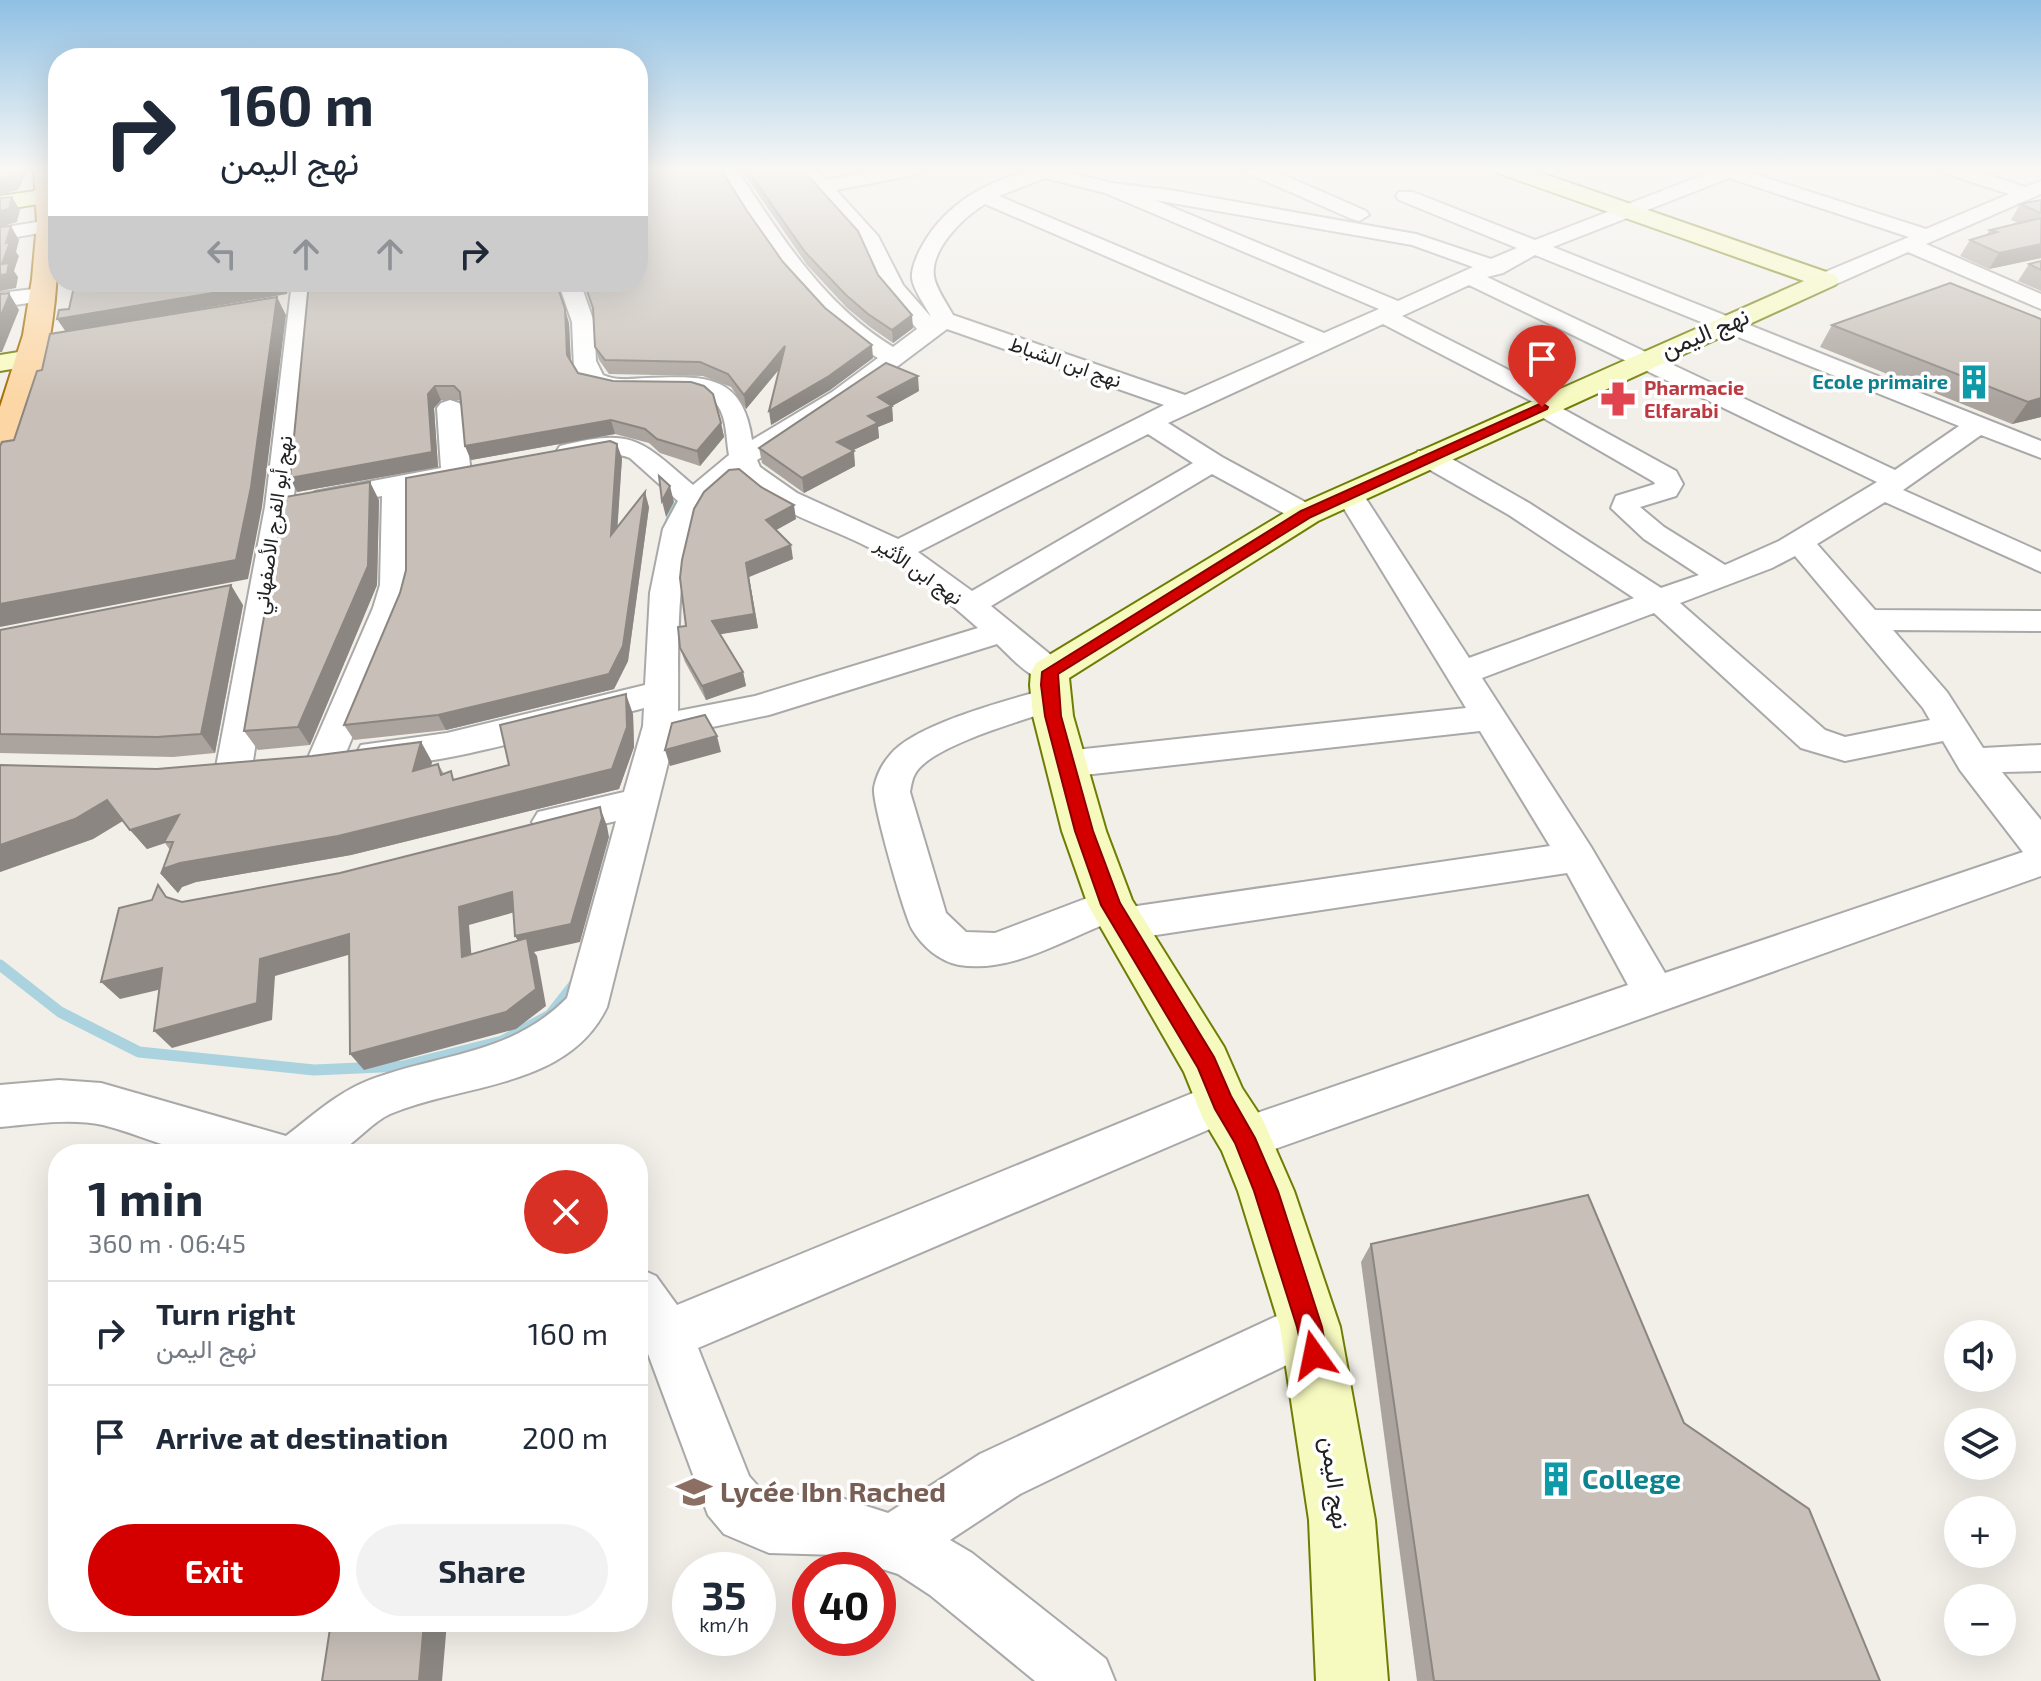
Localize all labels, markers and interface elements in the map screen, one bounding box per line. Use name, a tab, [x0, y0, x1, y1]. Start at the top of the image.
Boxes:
text: 160 m	[220, 70, 374, 137]
icon: right	[88, 80, 192, 184]
text: نهج اليمن	[220, 139, 359, 182]
icon: left	[200, 232, 244, 276]
icon: ahead	[284, 232, 328, 276]
icon: ahead	[368, 232, 412, 276]
icon: right	[452, 232, 496, 276]
street label: نهج اليمن	[1656, 300, 1754, 367]
pin	[1508, 325, 1576, 407]
street label: نهج ابن الشباط	[1005, 331, 1125, 394]
icon: arrive	[1520, 337, 1564, 381]
building icon: Ecole primaire	[1955, 363, 1993, 401]
place label: Ecole primaire	[1812, 369, 1948, 393]
place label: Pharmacie Elfarabi	[1644, 375, 1744, 422]
pharmacy icon: Pharmacie Elfarabi	[1599, 380, 1637, 418]
street label: نهج أبو الفرج الأصفهاني	[248, 434, 302, 617]
street label: نهج ابن الأثير	[869, 531, 968, 611]
text: 1 min	[88, 1168, 204, 1226]
button: close	[524, 1170, 608, 1254]
text: 360 m · 06:45	[88, 1227, 246, 1258]
text: Turn right	[156, 1295, 296, 1331]
icon: right	[88, 1311, 132, 1355]
position arrow	[1272, 1313, 1356, 1397]
text: 160 m	[528, 1315, 608, 1351]
map controls	[1944, 1320, 2016, 1656]
button: sound	[1944, 1320, 2016, 1392]
text: نهج اليمن	[156, 1332, 257, 1363]
button: layers	[1944, 1408, 2016, 1480]
icon: arrive	[88, 1415, 132, 1459]
text: Arrive at destination	[156, 1419, 448, 1455]
text: 200 m	[522, 1419, 608, 1455]
street label: نهج اليمن	[1312, 1435, 1357, 1531]
building icon: College	[1537, 1460, 1575, 1498]
place label: College	[1582, 1461, 1681, 1495]
school or university icon: Lycée Ibn Rached	[675, 1473, 713, 1511]
place label: Lycée Ibn Rached	[720, 1474, 946, 1508]
button: +	[1944, 1496, 2016, 1568]
button: Exit	[88, 1524, 340, 1616]
button: Share	[356, 1524, 608, 1616]
speed limit sign: 40	[792, 1552, 896, 1656]
text: 35	[702, 1570, 746, 1618]
button: −	[1944, 1584, 2016, 1656]
text: km/h	[699, 1612, 749, 1636]

